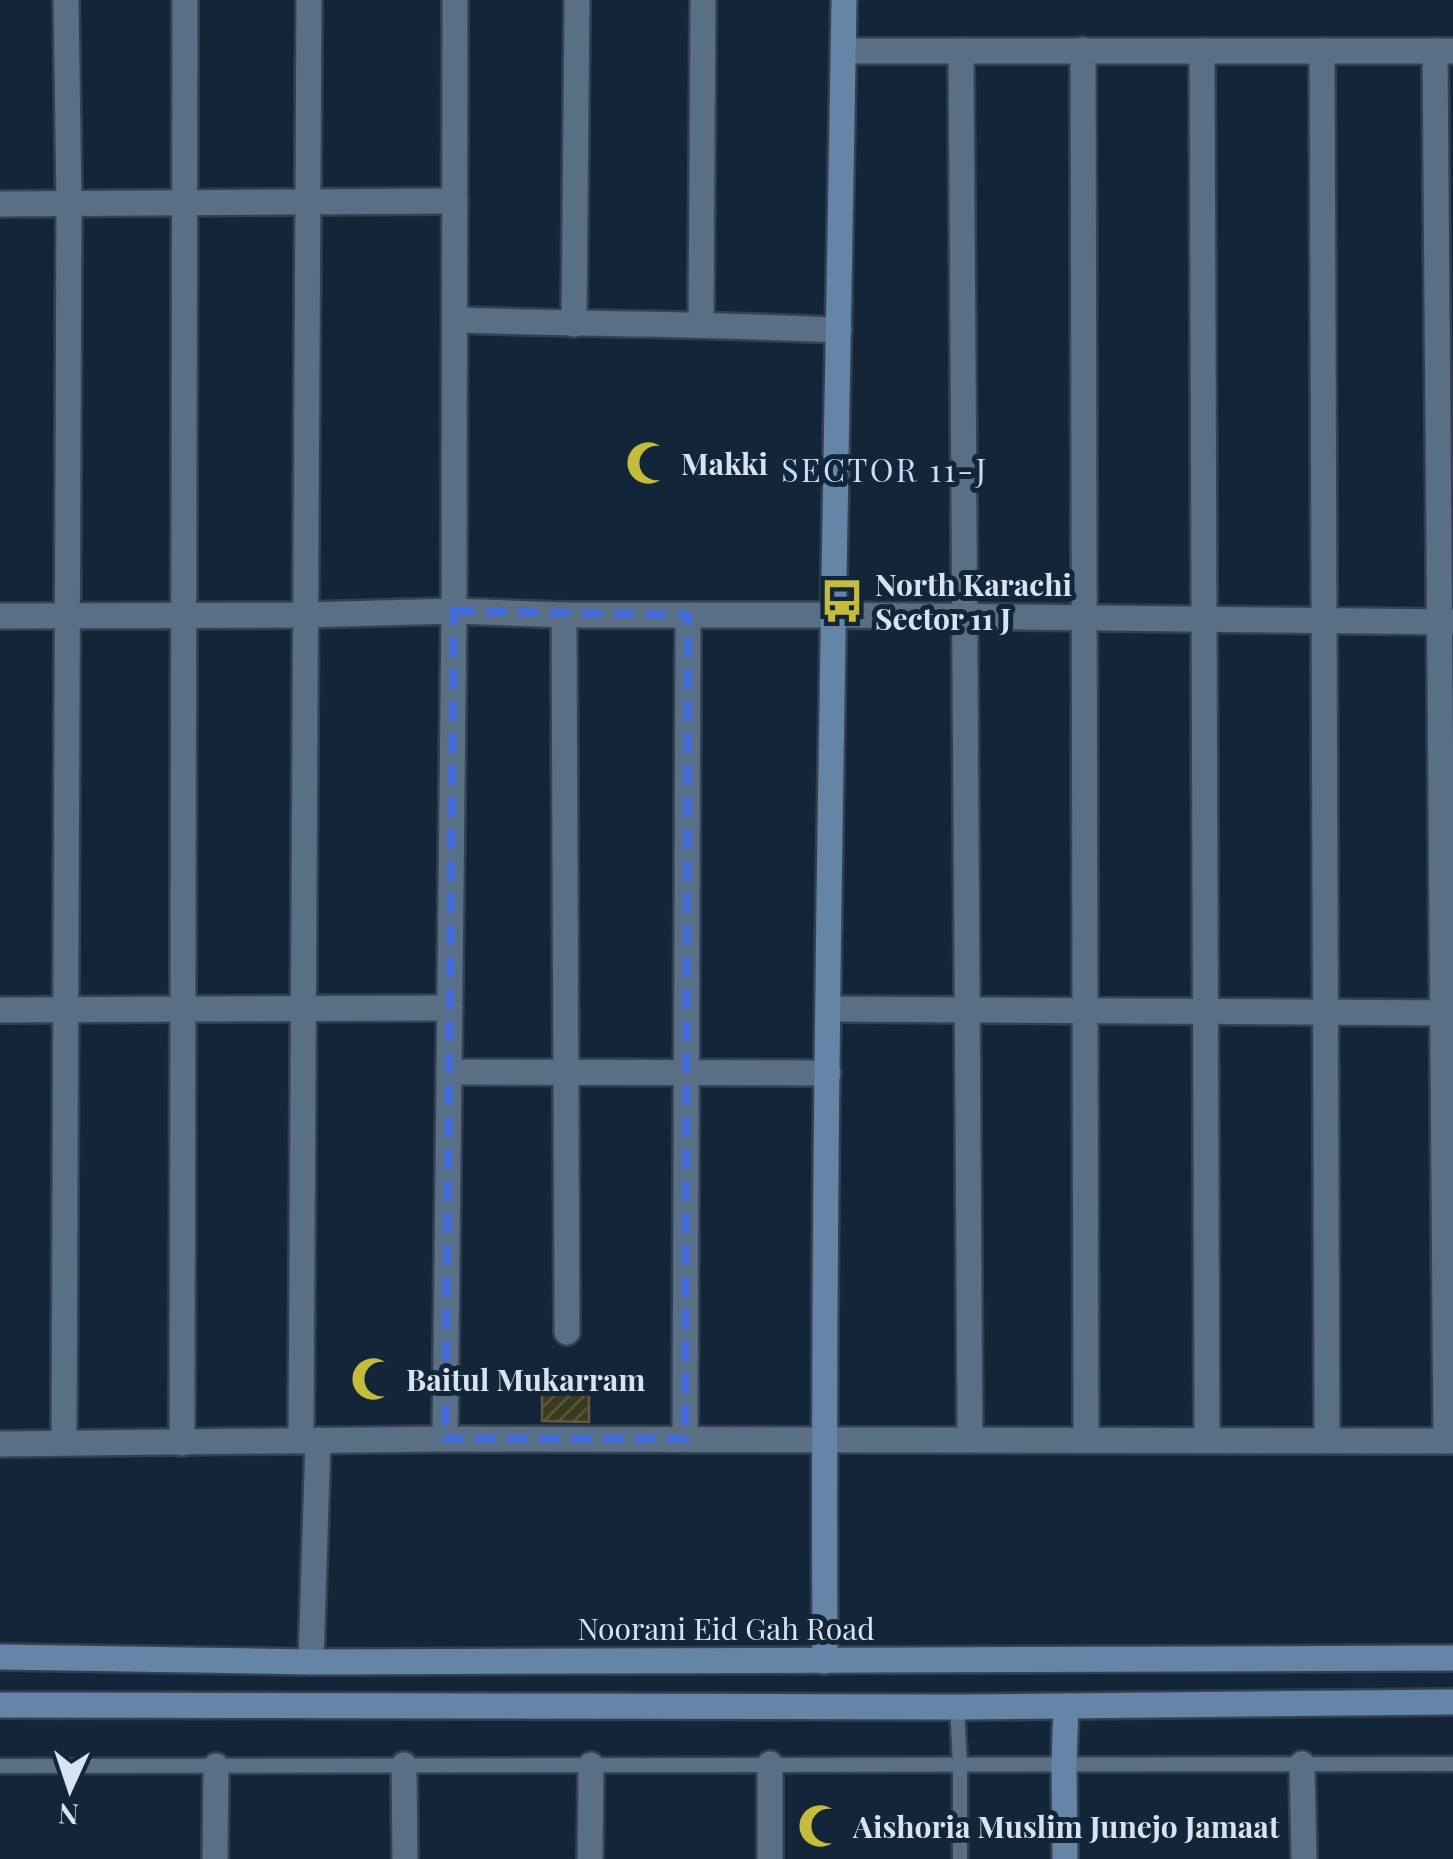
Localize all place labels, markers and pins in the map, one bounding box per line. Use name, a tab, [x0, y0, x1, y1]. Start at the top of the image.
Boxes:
mosque icon: Makki	[624, 439, 672, 487]
place label: Makki	[681, 443, 768, 483]
place label: North Karachi Sector 11 J	[875, 564, 1072, 638]
bus stop icon: North Karachi Sector 11 J	[818, 577, 866, 625]
mosque icon: Baitul Mukarram	[349, 1355, 397, 1403]
place label: Baitul Mukarram	[406, 1359, 646, 1399]
mosque icon: Aishoria Muslim Junejo Jamaat	[796, 1802, 844, 1850]
place label: Aishoria Muslim Junejo Jamaat	[852, 1806, 1280, 1846]

